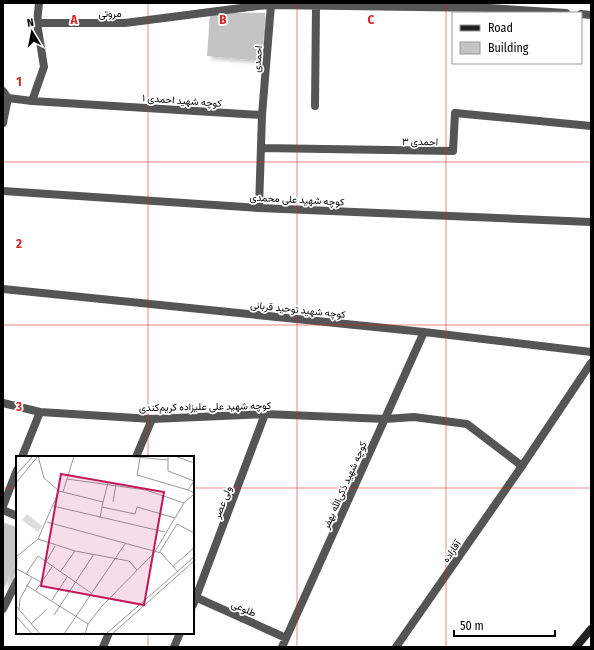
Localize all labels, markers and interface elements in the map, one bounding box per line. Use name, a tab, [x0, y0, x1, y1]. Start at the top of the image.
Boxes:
street label: مروتی	[98, 8, 122, 20]
north arrow	[12, 12, 52, 52]
text: A	[69, 12, 78, 27]
text: B	[219, 12, 227, 27]
text: C	[368, 12, 375, 27]
legend	[452, 12, 582, 64]
text: N	[26, 16, 35, 30]
text: Road	[488, 21, 513, 35]
text: Building	[488, 41, 529, 55]
street label: احمدی	[251, 45, 265, 73]
text: 1	[16, 74, 22, 89]
street label: کوچه شهید احمدی ۱	[142, 92, 223, 111]
street label: احمدی ۳	[402, 136, 438, 148]
street label: کوچه شهید علی محمدی	[249, 192, 345, 209]
text: 2	[15, 236, 22, 251]
street label: کوچه شهید توحید قربانی	[249, 299, 347, 322]
text: 3	[15, 399, 22, 414]
street label: کوچه شهید علی علیزاده کریم‌کندی	[139, 400, 272, 415]
street label: کوچه شهید ذکی‌الله بهفر	[320, 439, 371, 532]
inset map	[16, 456, 194, 634]
street label: ولی عصر	[211, 484, 235, 521]
street label: آقازاده	[440, 538, 464, 565]
street label: طلوعی	[229, 598, 258, 620]
scale bar	[454, 612, 555, 638]
text: 50 m	[460, 619, 484, 633]

